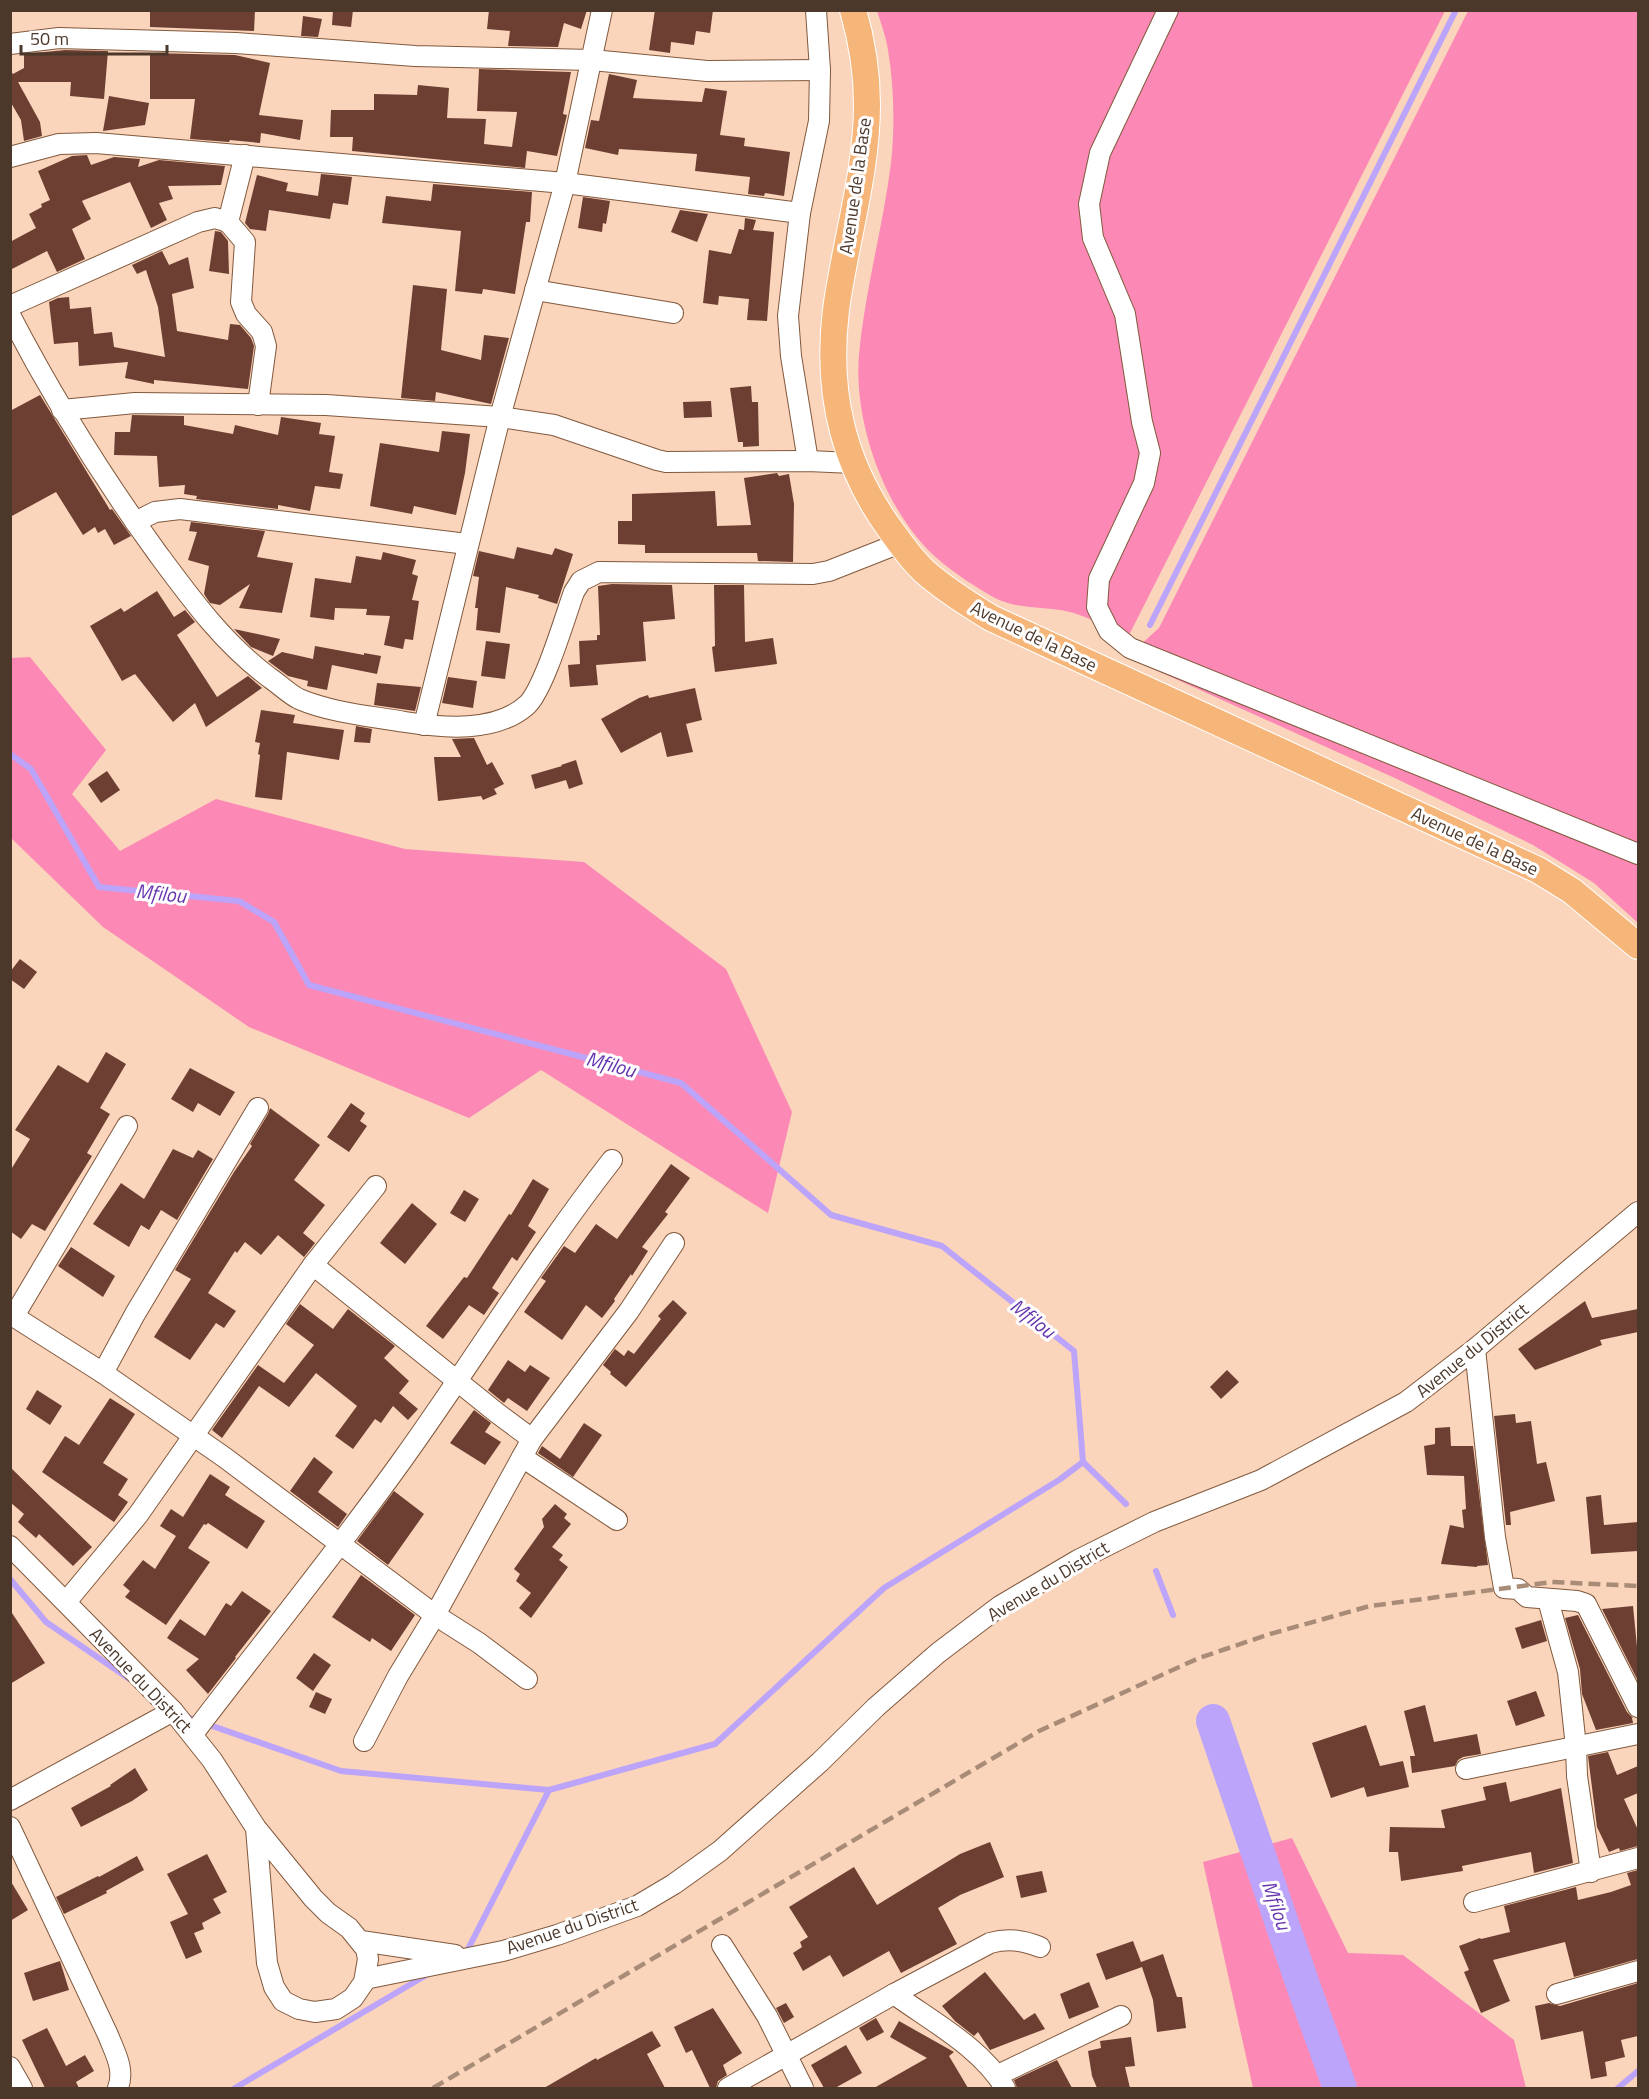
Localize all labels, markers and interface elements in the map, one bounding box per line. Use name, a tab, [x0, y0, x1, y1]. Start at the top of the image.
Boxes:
scale bar	[21, 18, 166, 56]
text: 50 m	[30, 25, 69, 52]
street label: Avenue de la Base	[832, 116, 878, 256]
street label: Avenue de la Base	[966, 594, 1102, 678]
street label: Avenue de la Base	[1407, 800, 1543, 882]
water label: Mfilou	[134, 875, 189, 911]
water label: Mfilou	[583, 1043, 640, 1086]
water label: Mfilou	[1004, 1290, 1063, 1346]
street label: Avenue du District	[1410, 1296, 1535, 1404]
street label: Avenue du District	[982, 1534, 1115, 1628]
street label: Avenue du District	[83, 1621, 199, 1739]
water label: Mfilou	[1254, 1876, 1300, 1935]
street label: Avenue du District	[502, 1891, 642, 1961]

